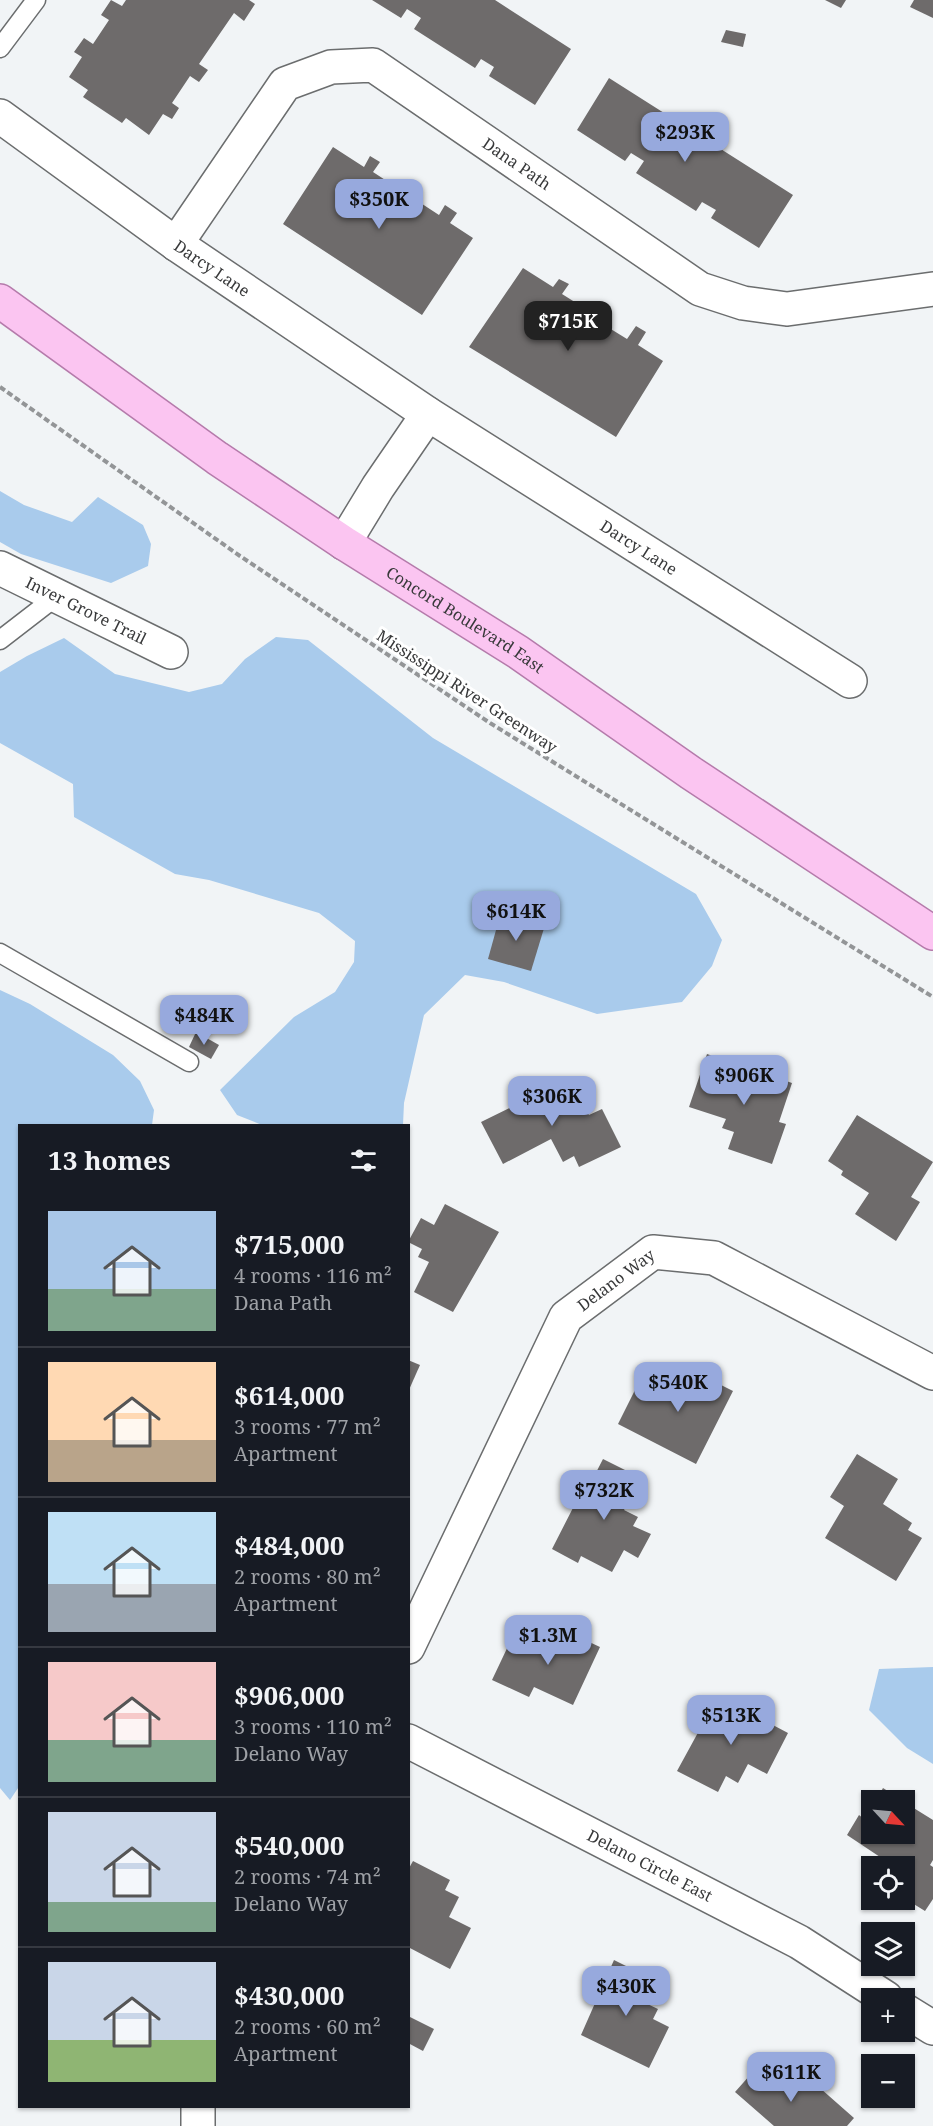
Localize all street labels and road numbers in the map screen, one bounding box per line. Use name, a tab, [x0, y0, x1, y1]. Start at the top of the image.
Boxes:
street label: Dana Path	[478, 132, 555, 195]
street label: Darcy Lane	[170, 235, 254, 302]
street label: Darcy Lane	[596, 515, 681, 580]
street label: Concord Boulevard East	[382, 561, 549, 678]
street label: Inver Grove Trail	[22, 571, 150, 649]
street label: Mississippi River Greenway	[372, 624, 562, 758]
street label: Delano Way	[573, 1243, 660, 1316]
street label: Delano Circle East	[584, 1824, 717, 1907]

